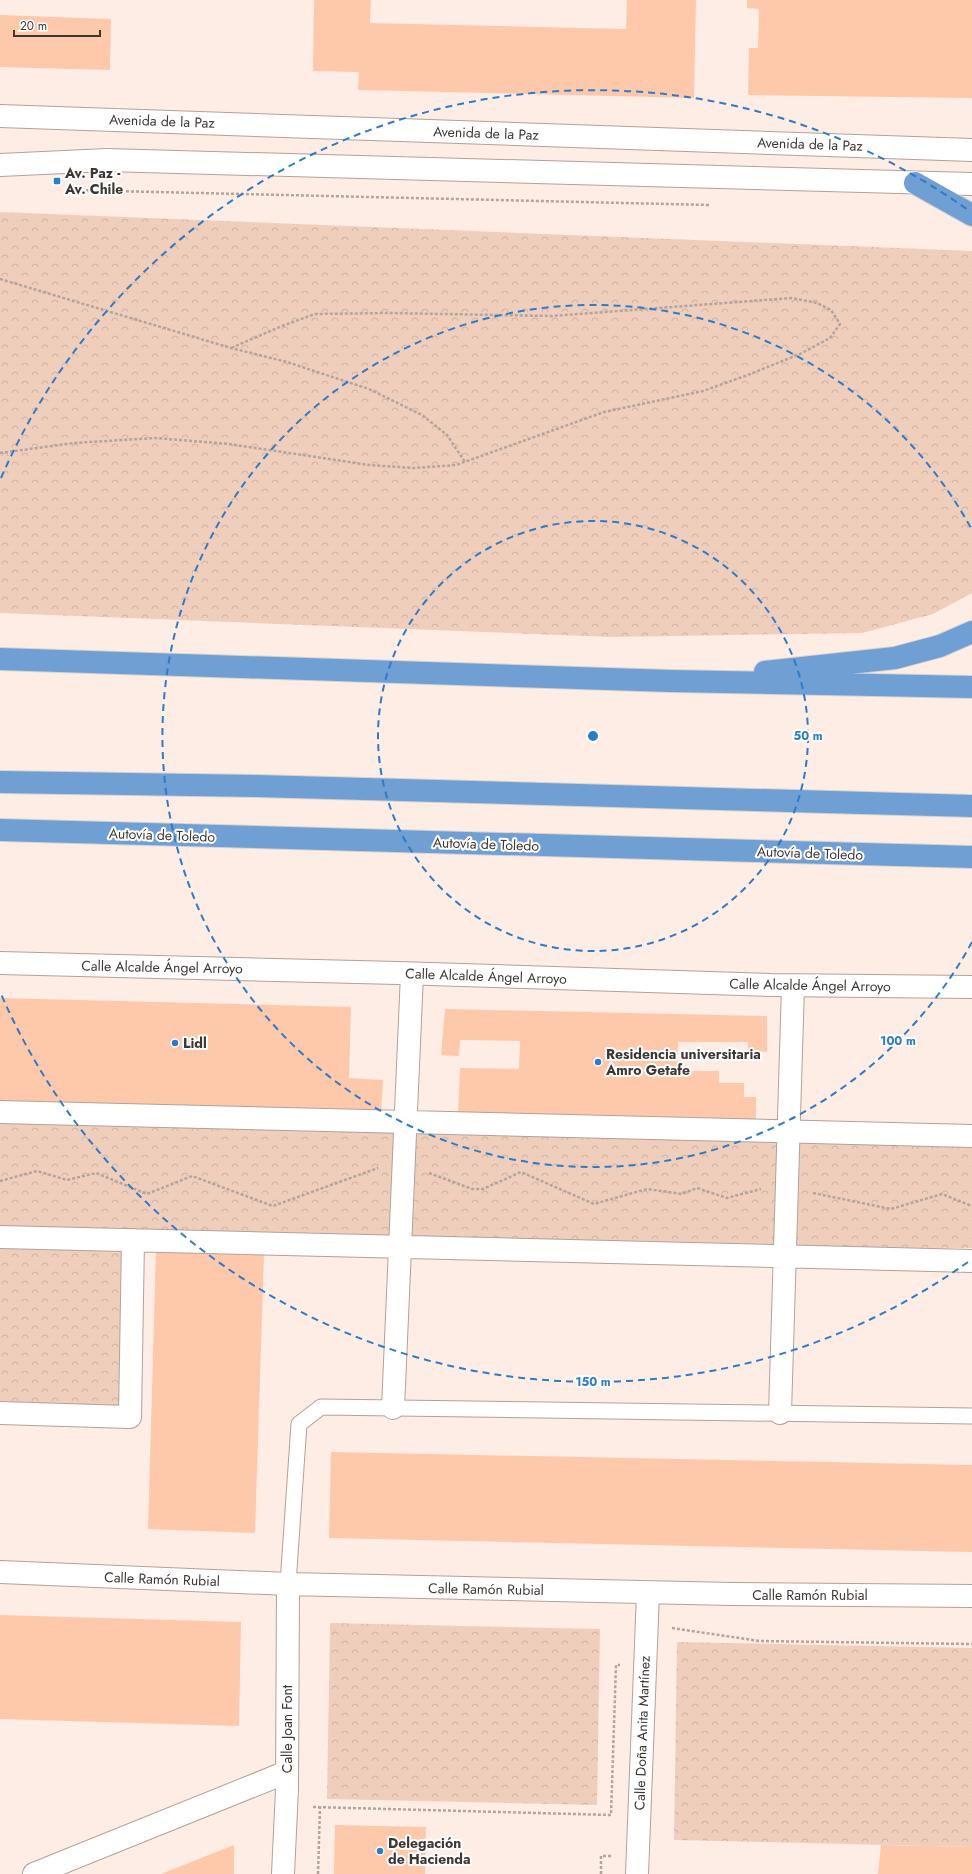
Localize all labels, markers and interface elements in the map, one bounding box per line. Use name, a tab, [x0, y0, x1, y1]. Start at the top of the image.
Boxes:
scale bar	[14, 12, 100, 38]
text: 20 m	[20, 17, 47, 35]
street label: Avenida de la Paz	[109, 109, 216, 133]
street label: Avenida de la Paz	[433, 121, 540, 145]
street label: Avenida de la Paz	[757, 132, 864, 156]
place label: Av. Paz - Av. Chile	[64, 163, 123, 199]
marker: Av. Paz - Av. Chile	[52, 176, 62, 186]
text: 50 m	[793, 727, 823, 745]
centre of rings	[586, 729, 600, 743]
street label: Autovía de Toledo	[109, 823, 216, 847]
street label: Autovía de Toledo	[433, 832, 540, 856]
street label: Autovía de Toledo	[757, 841, 864, 865]
street label: Calle Alcalde Ángel Arroyo	[81, 956, 243, 978]
street label: Calle Alcalde Ángel Arroyo	[405, 963, 567, 989]
street label: Calle Alcalde Ángel Arroyo	[729, 974, 891, 996]
text: 100 m	[880, 1032, 916, 1050]
place label: Lidl	[183, 1033, 207, 1053]
marker: Lidl	[170, 1038, 180, 1048]
place label: Residencia universitaria Amro Getafe	[605, 1044, 761, 1080]
marker: Residencia universitaria Amro Getafe	[593, 1057, 603, 1067]
text: 150 m	[575, 1373, 611, 1391]
street label: Calle Ramón Rubial	[104, 1567, 220, 1591]
street label: Calle Ramón Rubial	[428, 1578, 544, 1600]
street label: Calle Ramón Rubial	[752, 1585, 868, 1605]
street label: Calle Doña Anita Martínez	[629, 1655, 655, 1811]
street label: Calle Joan Font	[277, 1684, 297, 1773]
place label: Delegación de Hacienda	[388, 1833, 470, 1869]
marker: Delegación de Hacienda	[375, 1846, 385, 1856]

